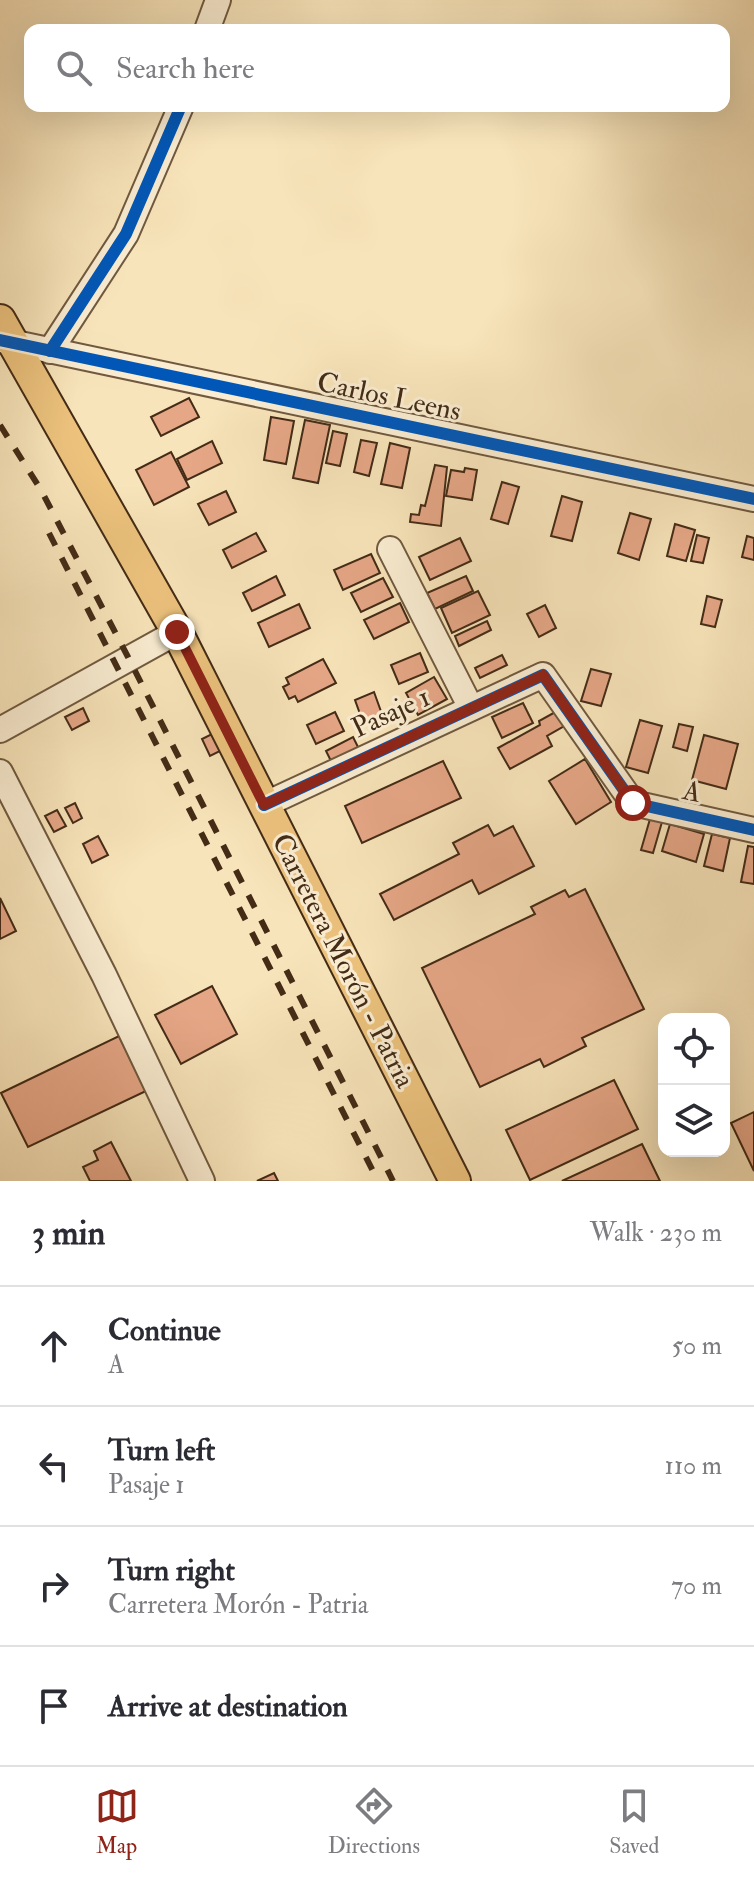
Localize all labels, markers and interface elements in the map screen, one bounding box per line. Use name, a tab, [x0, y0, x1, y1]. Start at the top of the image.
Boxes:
search box	[24, 24, 730, 112]
icon: search	[52, 46, 96, 90]
text: Search here	[116, 50, 255, 87]
street label: Carlos Leens	[314, 365, 464, 429]
route end	[159, 614, 195, 650]
street label: Pasaje 1	[346, 680, 436, 746]
street label: A	[679, 773, 705, 811]
route start	[615, 785, 651, 821]
street label: Carretera Morón - Patria	[264, 828, 423, 1094]
map controls	[658, 1013, 730, 1157]
button: locate	[658, 1013, 730, 1085]
button: layers	[658, 1085, 730, 1157]
text: 3 min	[32, 1212, 105, 1255]
text: Walk · 230 m	[590, 1217, 722, 1249]
text: Continue	[108, 1312, 221, 1349]
icon: ahead	[32, 1324, 76, 1368]
text: 50 m	[672, 1330, 722, 1362]
text: A	[108, 1349, 125, 1381]
text: Turn left	[108, 1432, 215, 1469]
icon: left	[32, 1444, 76, 1488]
text: 110 m	[665, 1450, 722, 1482]
text: Pasaje 1	[108, 1469, 185, 1501]
text: Turn right	[108, 1552, 235, 1589]
icon: right	[32, 1564, 76, 1608]
text: 70 m	[671, 1570, 722, 1602]
text: Carretera Morón - Patria	[108, 1589, 369, 1621]
icon: arrive	[32, 1684, 76, 1728]
text: Arrive at destination	[108, 1688, 348, 1725]
tab: Map	[95, 1784, 139, 1860]
tab: Directions	[328, 1784, 420, 1860]
tab: Saved	[609, 1784, 659, 1860]

